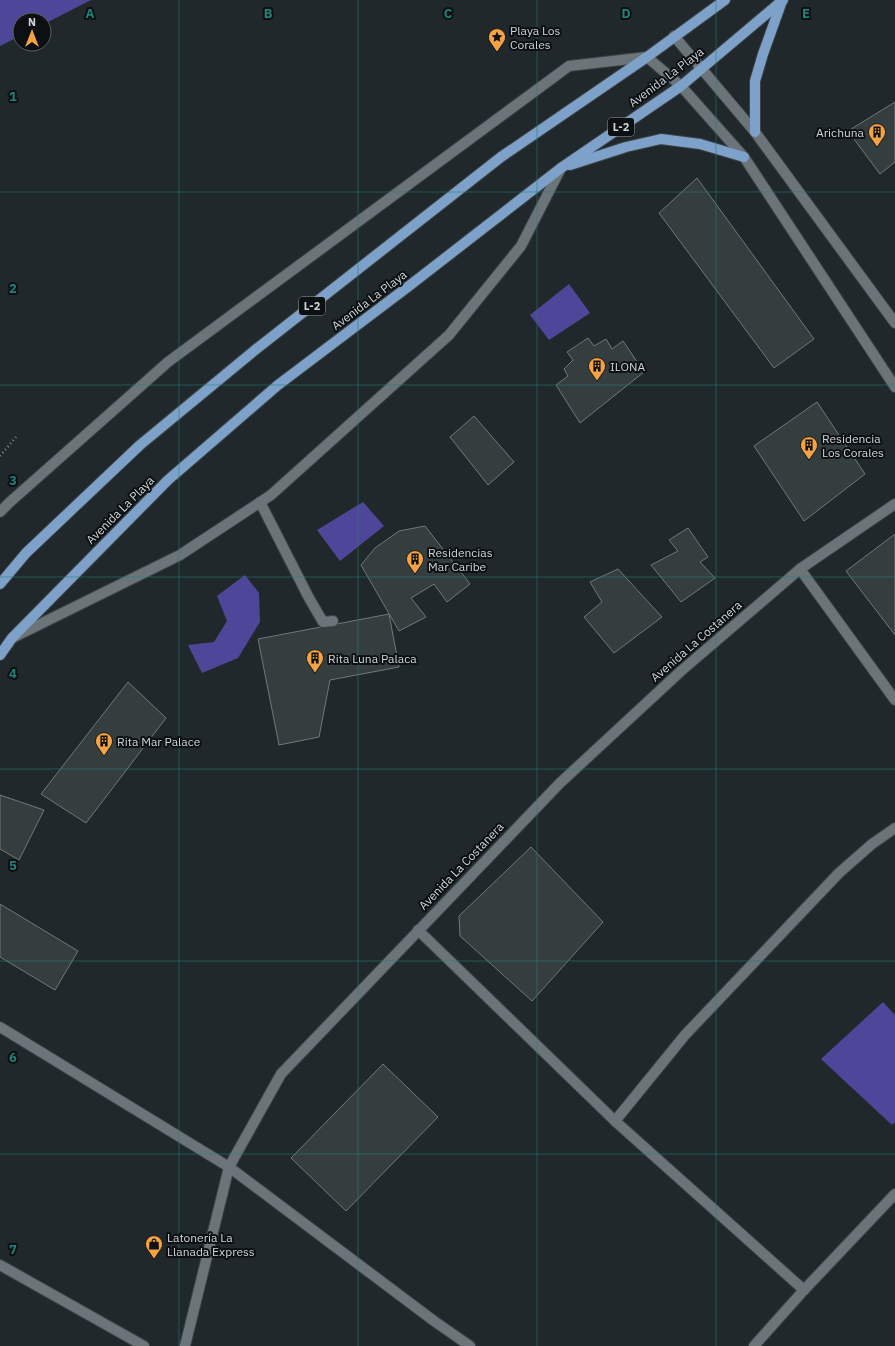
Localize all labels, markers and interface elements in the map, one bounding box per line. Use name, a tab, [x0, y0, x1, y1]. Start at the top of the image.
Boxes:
text: A	[86, 5, 95, 22]
text: B	[264, 5, 273, 22]
text: C	[444, 5, 453, 22]
text: D	[621, 5, 631, 22]
text: E	[802, 5, 810, 22]
north arrow	[12, 12, 52, 52]
text: N	[28, 15, 36, 29]
place label: Playa Los Corales	[510, 23, 561, 52]
place icon: Playa Los Corales	[487, 27, 507, 52]
street label: Avenida La Playa	[625, 44, 707, 110]
text: 1	[9, 88, 17, 105]
road number: L-2	[608, 118, 634, 136]
building icon: Arichuna	[867, 122, 887, 147]
place label: Arichuna	[816, 125, 865, 140]
street label: Avenida La Playa	[328, 267, 410, 333]
text: 2	[9, 280, 17, 297]
road number: L-2	[299, 297, 325, 315]
building icon: ILONA	[587, 356, 607, 381]
place label: ILONA	[610, 359, 645, 374]
place label: Residencia Los Corales	[822, 431, 884, 460]
building icon: Residencia Los Corales	[799, 435, 819, 460]
text: 3	[9, 472, 17, 489]
street label: Avenida La Playa	[83, 472, 158, 547]
place label: Residencias Mar Caribe	[428, 545, 493, 574]
building icon: Residencias Mar Caribe	[405, 549, 425, 574]
street label: Avenida La Costanera	[647, 597, 745, 685]
building icon: Rita Luna Palaca	[305, 648, 325, 673]
place label: Rita Luna Palaca	[328, 651, 417, 666]
text: 4	[9, 665, 17, 682]
building icon: Rita Mar Palace	[94, 731, 114, 756]
place label: Rita Mar Palace	[117, 734, 201, 749]
street label: Avenida La Costanera	[415, 819, 507, 913]
text: 5	[9, 857, 17, 874]
text: 6	[9, 1049, 17, 1066]
place label: Latonería La Llanada Express	[167, 1230, 255, 1259]
shop icon: Latonería La Llanada Express	[144, 1234, 164, 1259]
text: 7	[9, 1241, 17, 1258]

